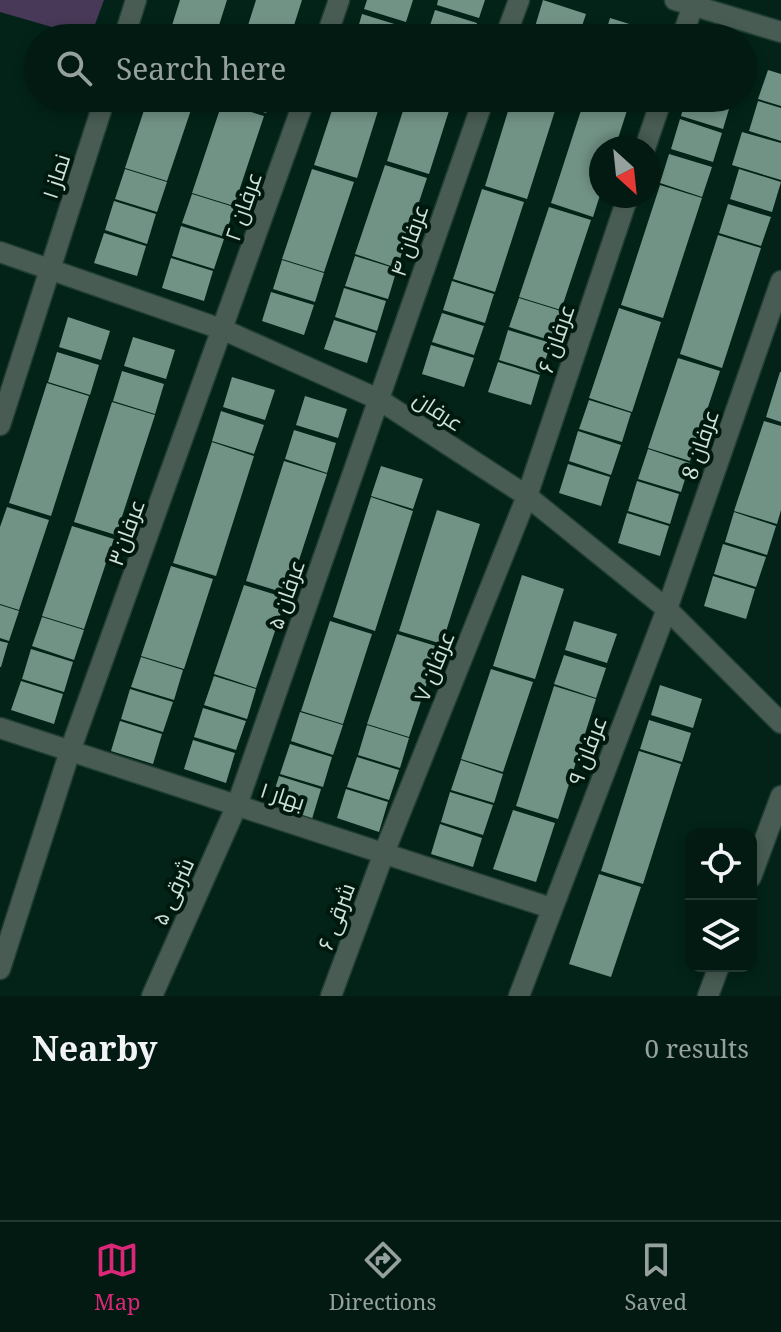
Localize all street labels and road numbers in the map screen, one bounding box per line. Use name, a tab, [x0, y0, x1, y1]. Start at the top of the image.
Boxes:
street label: نماز ۱	[34, 150, 76, 202]
street label: عرفان ۲	[216, 167, 268, 245]
street label: عرفان ۴	[382, 200, 434, 280]
street label: عرفان ۶	[529, 300, 581, 376]
street label: عرفان	[408, 383, 470, 437]
street label: عرفان 8	[673, 405, 725, 483]
street label: عرفان۳	[99, 494, 151, 570]
street label: عرفان ۵	[259, 555, 311, 633]
street label: عرفان ۷	[405, 626, 461, 706]
street label: عرفان ۹	[559, 711, 613, 789]
street label: بهار ۱	[257, 774, 309, 816]
street label: شرقی ۵	[144, 853, 200, 929]
street label: شرقی ۶	[309, 878, 361, 954]

